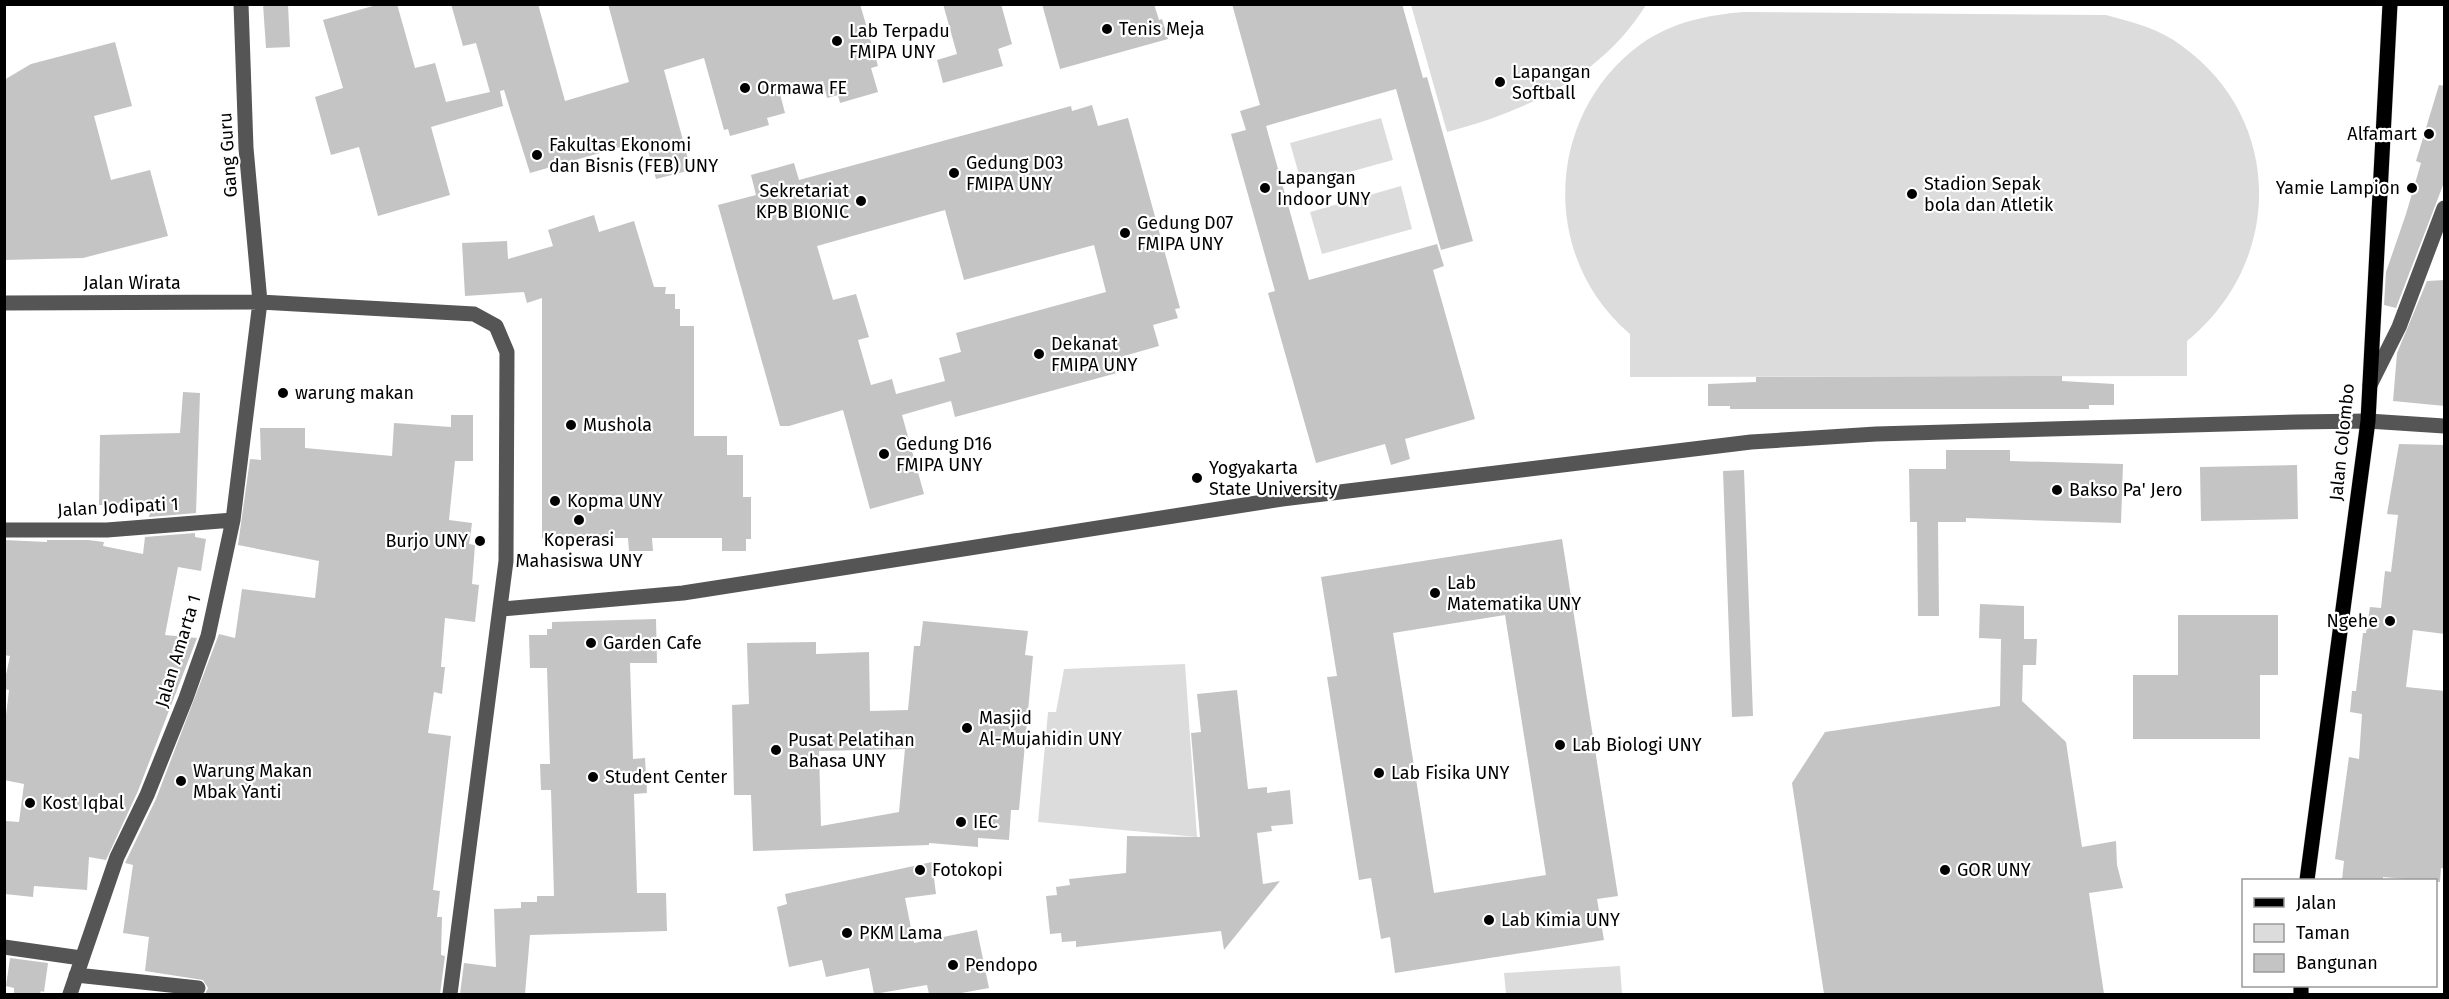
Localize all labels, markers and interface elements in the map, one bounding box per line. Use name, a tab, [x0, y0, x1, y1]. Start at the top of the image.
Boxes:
place label: Tenis Meja	[1119, 18, 1205, 40]
place label: Lab Terpadu FMIPA UNY	[849, 20, 950, 63]
marker: Tenis Meja	[1100, 22, 1114, 36]
marker: Lab Terpadu FMIPA UNY	[830, 34, 844, 48]
place label: Lapangan Softball	[1512, 61, 1591, 104]
marker: Lapangan Softball	[1493, 75, 1507, 89]
place label: Ormawa FE	[757, 77, 847, 99]
marker: Ormawa FE	[738, 81, 752, 95]
street label: Gang Guru	[214, 112, 242, 198]
place label: Alfamart	[2347, 123, 2417, 145]
marker: Alfamart	[2422, 127, 2436, 141]
place label: Fakultas Ekonomi dan Bisnis (FEB) UNY	[549, 134, 718, 177]
marker: Fakultas Ekonomi dan Bisnis (FEB) UNY	[530, 148, 544, 162]
place label: Gedung D03 FMIPA UNY	[966, 152, 1064, 195]
marker: Gedung D03 FMIPA UNY	[947, 166, 961, 180]
place label: Lapangan Indoor UNY	[1277, 167, 1371, 210]
place label: Stadion Sepak bola dan Atletik	[1924, 173, 2054, 216]
place label: Yamie Lampion	[2276, 177, 2400, 199]
place label: Sekretariat KPB BIONIC	[756, 180, 849, 223]
marker: Lapangan Indoor UNY	[1258, 181, 1272, 195]
marker: Yamie Lampion	[2405, 181, 2419, 195]
marker: Stadion Sepak bola dan Atletik	[1905, 187, 1919, 201]
marker: Sekretariat KPB BIONIC	[854, 194, 868, 208]
place label: Gedung D07 FMIPA UNY	[1137, 212, 1233, 255]
marker: Gedung D07 FMIPA UNY	[1118, 226, 1132, 240]
street label: Jalan Wirata	[83, 272, 181, 294]
place label: Dekanat FMIPA UNY	[1051, 333, 1137, 376]
marker: Dekanat FMIPA UNY	[1032, 347, 1046, 361]
place label: warung makan	[295, 382, 414, 404]
street label: Jalan Colombo	[2325, 382, 2359, 502]
marker: warung makan	[276, 386, 290, 400]
place label: Mushola	[583, 414, 652, 436]
marker: Mushola	[564, 418, 578, 432]
place label: Gedung D16 FMIPA UNY	[896, 433, 992, 476]
marker: Gedung D16 FMIPA UNY	[877, 447, 891, 461]
place label: Yogyakarta State University	[1209, 457, 1337, 500]
marker: Yogyakarta State University	[1190, 471, 1204, 485]
place label: Bakso Pa' Jero	[2069, 479, 2183, 501]
marker: Bakso Pa' Jero	[2050, 483, 2064, 497]
place label: Kopma UNY	[567, 490, 663, 512]
street label: Jalan Jodipati 1	[57, 493, 179, 521]
marker: Kopma UNY	[548, 494, 562, 508]
marker: Koperasi Mahasiswa UNY	[572, 513, 586, 527]
place label: Koperasi Mahasiswa UNY	[515, 529, 643, 572]
place label: Burjo UNY	[385, 530, 468, 552]
marker: Burjo UNY	[473, 534, 487, 548]
place label: Lab Matematika UNY	[1447, 572, 1581, 615]
marker: Lab Matematika UNY	[1428, 586, 1442, 600]
street label: Jalan Amarta 1	[150, 592, 206, 710]
place label: Ngehe	[2326, 610, 2378, 632]
marker: Ngehe	[2383, 614, 2397, 628]
place label: Garden Cafe	[603, 632, 702, 654]
marker: Garden Cafe	[584, 636, 598, 650]
place label: Masjid Al-Mujahidin UNY	[979, 707, 1122, 750]
marker: Masjid Al-Mujahidin UNY	[960, 721, 974, 735]
place label: Pusat Pelatihan Bahasa UNY	[788, 729, 915, 772]
place label: Lab Biologi UNY	[1572, 734, 1702, 756]
marker: Lab Biologi UNY	[1553, 738, 1567, 752]
marker: Pusat Pelatihan Bahasa UNY	[769, 743, 783, 757]
place label: Warung Makan Mbak Yanti	[193, 760, 312, 803]
place label: Lab Fisika UNY	[1391, 762, 1510, 784]
place label: Student Center	[605, 766, 727, 788]
marker: Lab Fisika UNY	[1372, 766, 1386, 780]
marker: Student Center	[586, 770, 600, 784]
marker: Warung Makan Mbak Yanti	[174, 774, 188, 788]
place label: Kost Iqbal	[42, 792, 124, 814]
marker: Kost Iqbal	[23, 796, 37, 810]
place label: IEC	[973, 811, 998, 833]
marker: IEC	[954, 815, 968, 829]
place label: Fotokopi	[932, 859, 1003, 881]
place label: GOR UNY	[1957, 859, 2031, 881]
marker: Fotokopi	[913, 863, 927, 877]
marker: GOR UNY	[1938, 863, 1952, 877]
legend	[2242, 879, 2437, 987]
text: Jalan	[2296, 892, 2337, 914]
place label: Lab Kimia UNY	[1501, 909, 1620, 931]
marker: Lab Kimia UNY	[1482, 913, 1496, 927]
place label: PKM Lama	[859, 922, 943, 944]
text: Taman	[2296, 922, 2350, 944]
marker: PKM Lama	[840, 926, 854, 940]
text: Bangunan	[2296, 952, 2378, 974]
place label: Pendopo	[965, 954, 1038, 976]
marker: Pendopo	[946, 958, 960, 972]

